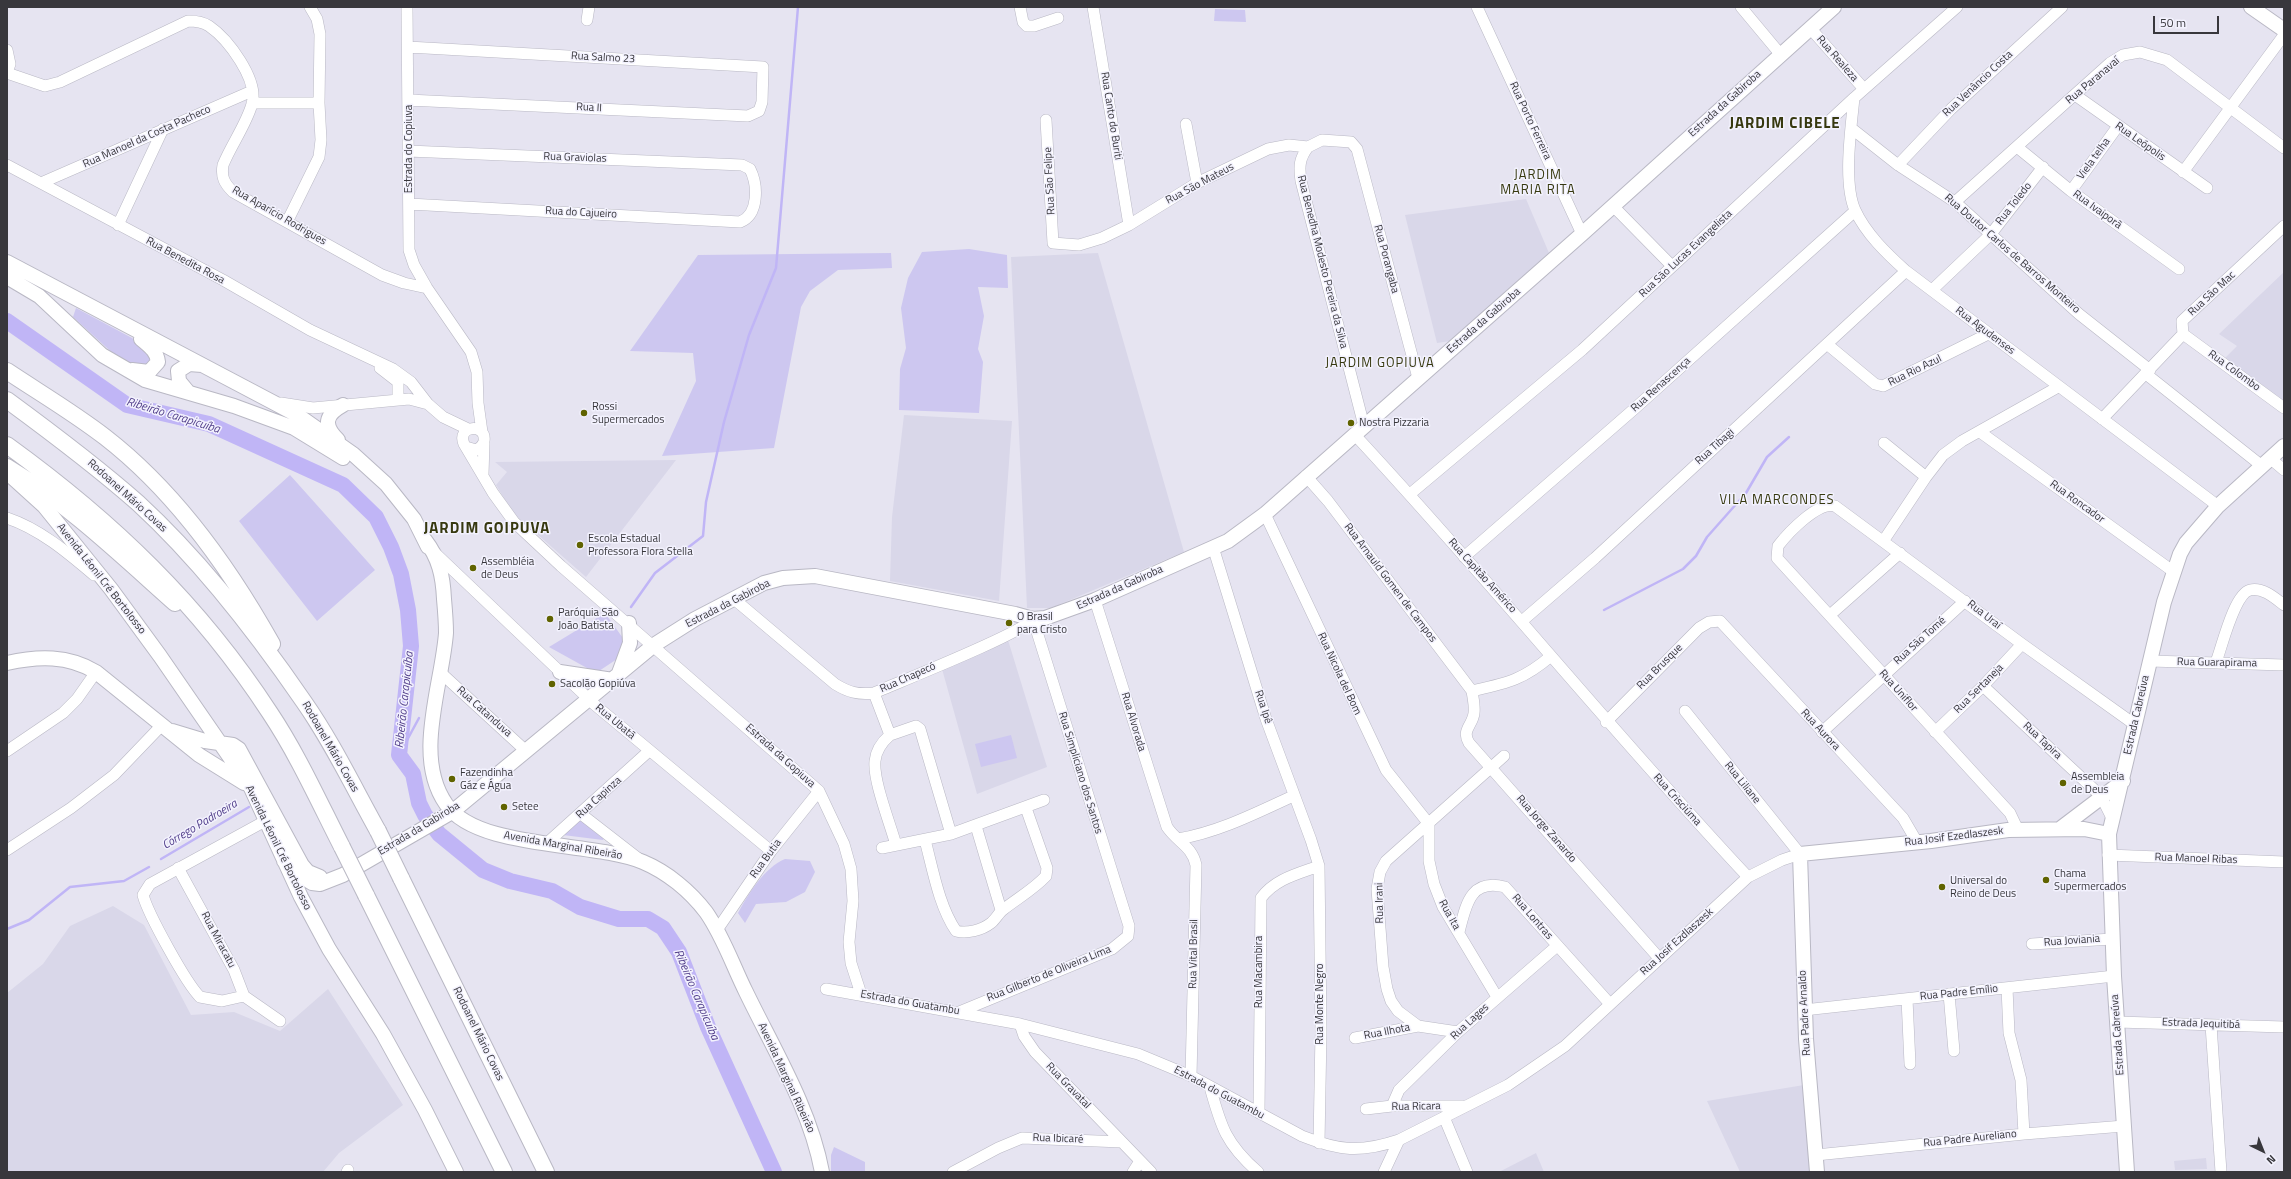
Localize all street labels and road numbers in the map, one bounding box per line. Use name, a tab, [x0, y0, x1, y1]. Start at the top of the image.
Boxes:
street label: Rua Realeza	[1813, 33, 1861, 85]
street label: Rua Venâncio Costa	[1940, 48, 2016, 120]
street label: Rua Salmo 23	[571, 50, 635, 66]
street label: Rua Paranavaí	[2063, 55, 2123, 107]
street label: Estrada da Gabiroba	[1686, 68, 1764, 140]
street label: Rua Canto do Buriti	[1098, 71, 1124, 161]
street label: Rua Porto Ferreira	[1506, 80, 1554, 162]
street label: Rua II	[576, 101, 602, 115]
street label: Rua Manoel da Costa Pacheco	[81, 103, 213, 171]
street label: Estrada do Copiuva	[402, 105, 416, 193]
street label: Rua Leópolis	[2112, 120, 2168, 164]
street label: Viela telha	[2074, 136, 2114, 182]
street label: Rua São Felipe	[1042, 147, 1058, 215]
street label: Rua Graviolas	[543, 150, 607, 166]
street label: Rua São Mateus	[1164, 160, 1236, 208]
street label: Rua Benedha Modesto Pereira da Silva	[1294, 174, 1350, 350]
street label: Rua Toledo	[1993, 180, 2035, 228]
street label: Rua Aparício Rodrigues	[229, 184, 329, 248]
street label: Rua Ivaiporã	[2070, 188, 2124, 232]
street label: Rua Doutor Carlos de Barros Monteiro	[1941, 191, 2083, 317]
street label: Rua do Cajueiro	[545, 205, 617, 221]
street label: Rua São Lucas Evangelista	[1637, 207, 1735, 301]
street label: Rua Porangaba	[1371, 223, 1401, 295]
street label: Rua Benedita Rosa	[143, 235, 227, 287]
street label: Rua São Mac	[2186, 269, 2238, 319]
street label: Estrada da Gabiroba	[1445, 285, 1523, 357]
street label: Rua Agudenses	[1952, 304, 2018, 358]
street label: Rua Colombo	[2205, 348, 2263, 394]
street label: Rua Rio Azul	[1886, 352, 1944, 390]
street label: Rua Renascença	[1628, 355, 1694, 415]
street label: Rua Tibagi	[1693, 426, 1737, 468]
street label: Rodoanel Mário Covas	[84, 457, 170, 535]
street label: Rua Roncador	[2047, 478, 2107, 526]
street label: Avenida Léonil Cré Bortolosso	[54, 521, 148, 637]
street label: Rua Arnauld Gomen de Campos	[1341, 521, 1439, 645]
street label: Rua Capitão Américo	[1445, 536, 1519, 616]
street label: Estrada da Gabiroba	[1075, 563, 1165, 613]
street label: Estrada da Gabiroba	[684, 577, 772, 631]
street label: Rua Uraí	[1964, 598, 2004, 632]
street label: Rua São Tomé	[1891, 614, 1949, 668]
street label: Rua Nicola del Bom	[1314, 631, 1364, 717]
street label: Rua Brusque	[1634, 641, 1686, 693]
street label: Rua Guarapirama	[2177, 656, 2257, 670]
street label: Rua Chapecó	[878, 660, 938, 696]
street label: Rua Sertaneja	[1951, 661, 2007, 717]
street label: Rua Uniflor	[1876, 667, 1920, 715]
street label: Estrada Cabreúva	[2121, 674, 2153, 756]
street label: Rua Catanduva	[454, 684, 514, 740]
street label: Rua Ipê	[1251, 689, 1275, 725]
street label: Rua Alvorada	[1118, 691, 1148, 753]
street label: Rodoanel Mário Covas	[299, 699, 361, 795]
street label: Rua Ubatã	[592, 701, 638, 743]
street label: Rua Aurora	[1798, 707, 1842, 753]
street label: Rua Simpliciano dos Santos	[1055, 710, 1105, 836]
street label: Rua Tapira	[2020, 720, 2064, 762]
street label: Estrada da Gopiuva	[742, 721, 818, 791]
street label: Rua Liliane	[1721, 759, 1763, 807]
street label: Rua Crisciúma	[1650, 771, 1704, 829]
street label: Rua Capinza	[574, 774, 624, 822]
street label: Avenida Léonil Cré Bortolosso	[242, 784, 314, 912]
street label: Rua Jorge Zanardo	[1513, 793, 1579, 865]
street label: Estrada da Gabiroba	[376, 799, 462, 859]
street label: Rua Josif Ezedlaszesk	[1904, 824, 2004, 850]
street label: Avenida Marginal Ribeirão	[503, 829, 623, 863]
street label: Rua Butia	[747, 837, 785, 881]
street label: Rua Manoel Ribas	[2154, 851, 2238, 867]
street label: Rua Irani	[1373, 882, 1387, 924]
street label: Rua Lontras	[1509, 892, 1555, 942]
street label: Rua Ita	[1435, 898, 1463, 932]
street label: Rua Josif Ezdlaszesk	[1638, 906, 1716, 978]
street label: Rua Miracatu	[198, 910, 238, 970]
street label: Rua Vital Brasil	[1187, 919, 1201, 989]
street label: Rua Joviania	[2043, 932, 2101, 950]
street label: Rua Macambira	[1252, 936, 1266, 1008]
street label: Rua Gilberto de Oliveira Lima	[985, 943, 1113, 1005]
street label: Rua Monte Negro	[1313, 963, 1327, 1045]
street label: Rua Padre Arnaldo	[1796, 970, 1814, 1056]
street label: Rua Padre Emílio	[1919, 982, 1999, 1004]
street label: Rodoanel Mário Covas	[450, 985, 506, 1083]
street label: Estrada do Guatambu	[859, 988, 961, 1018]
street label: Estrada Cabreúva	[2109, 994, 2127, 1076]
street label: Rua Lages	[1448, 1001, 1492, 1043]
street label: Estrada Jequitibá	[2162, 1016, 2240, 1032]
street label: Avenida Marginal Ribeirão	[755, 1021, 817, 1135]
street label: Rua Ilhota	[1363, 1021, 1411, 1043]
street label: Rua Gravatal	[1043, 1060, 1093, 1112]
street label: Estrada do Guatambu	[1172, 1064, 1266, 1122]
street label: Rua Ricara	[1391, 1100, 1441, 1114]
street label: Rua Padre Aureliano	[1923, 1128, 2017, 1150]
street label: Rua Ibicaré	[1032, 1132, 1084, 1146]

